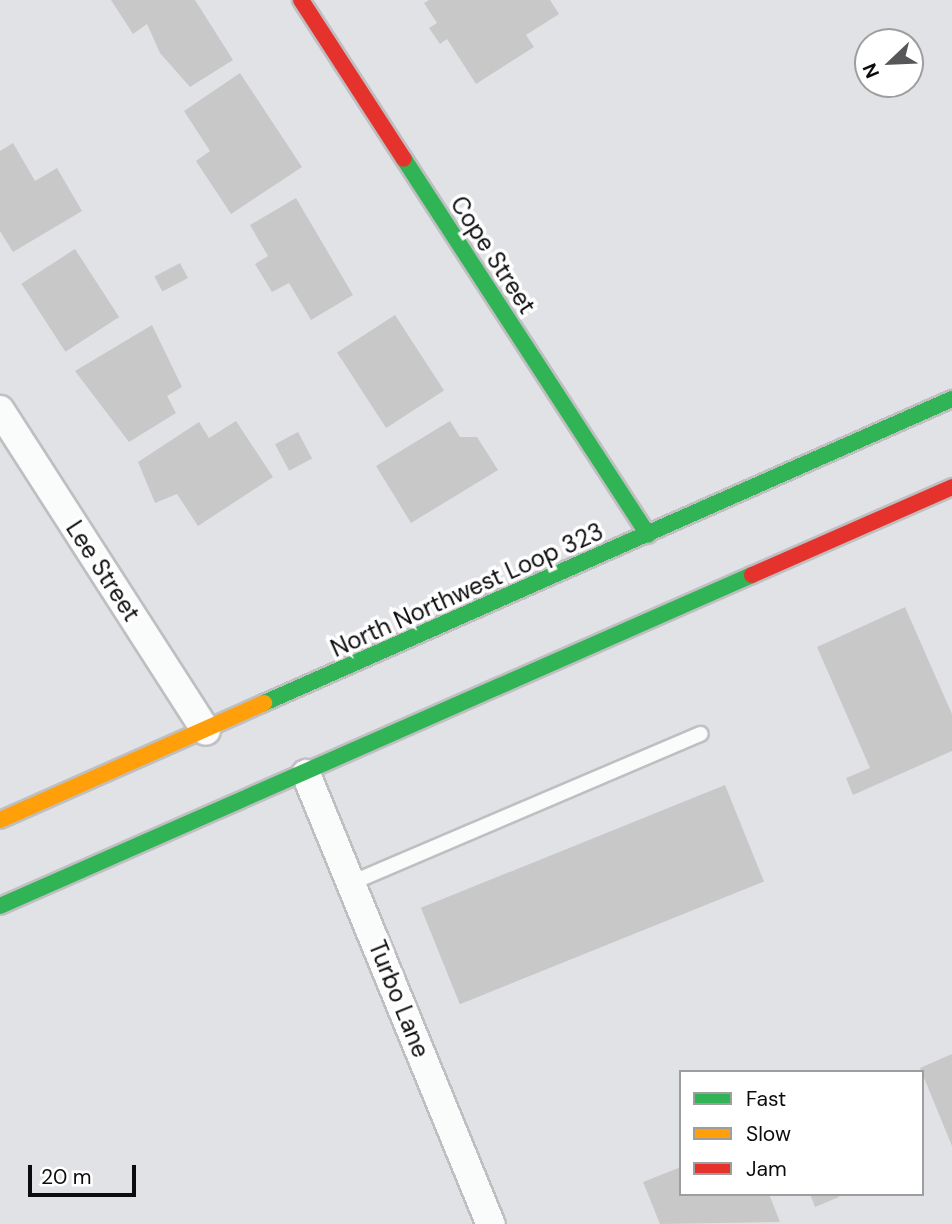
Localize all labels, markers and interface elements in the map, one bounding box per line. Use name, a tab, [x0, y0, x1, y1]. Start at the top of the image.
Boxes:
north arrow	[854, 28, 924, 98]
text: N	[857, 59, 885, 82]
street label: Cope Street	[444, 191, 542, 319]
street label: Lee Street	[60, 515, 146, 627]
street label: North Northwest Loop 323	[326, 517, 608, 663]
street label: Turbo Lane	[362, 936, 436, 1062]
legend	[679, 1070, 924, 1196]
text: Fast	[746, 1085, 786, 1113]
text: Slow	[746, 1120, 791, 1148]
scale bar	[32, 1150, 140, 1194]
text: Jam	[746, 1155, 787, 1183]
text: 20 m	[41, 1163, 92, 1191]

